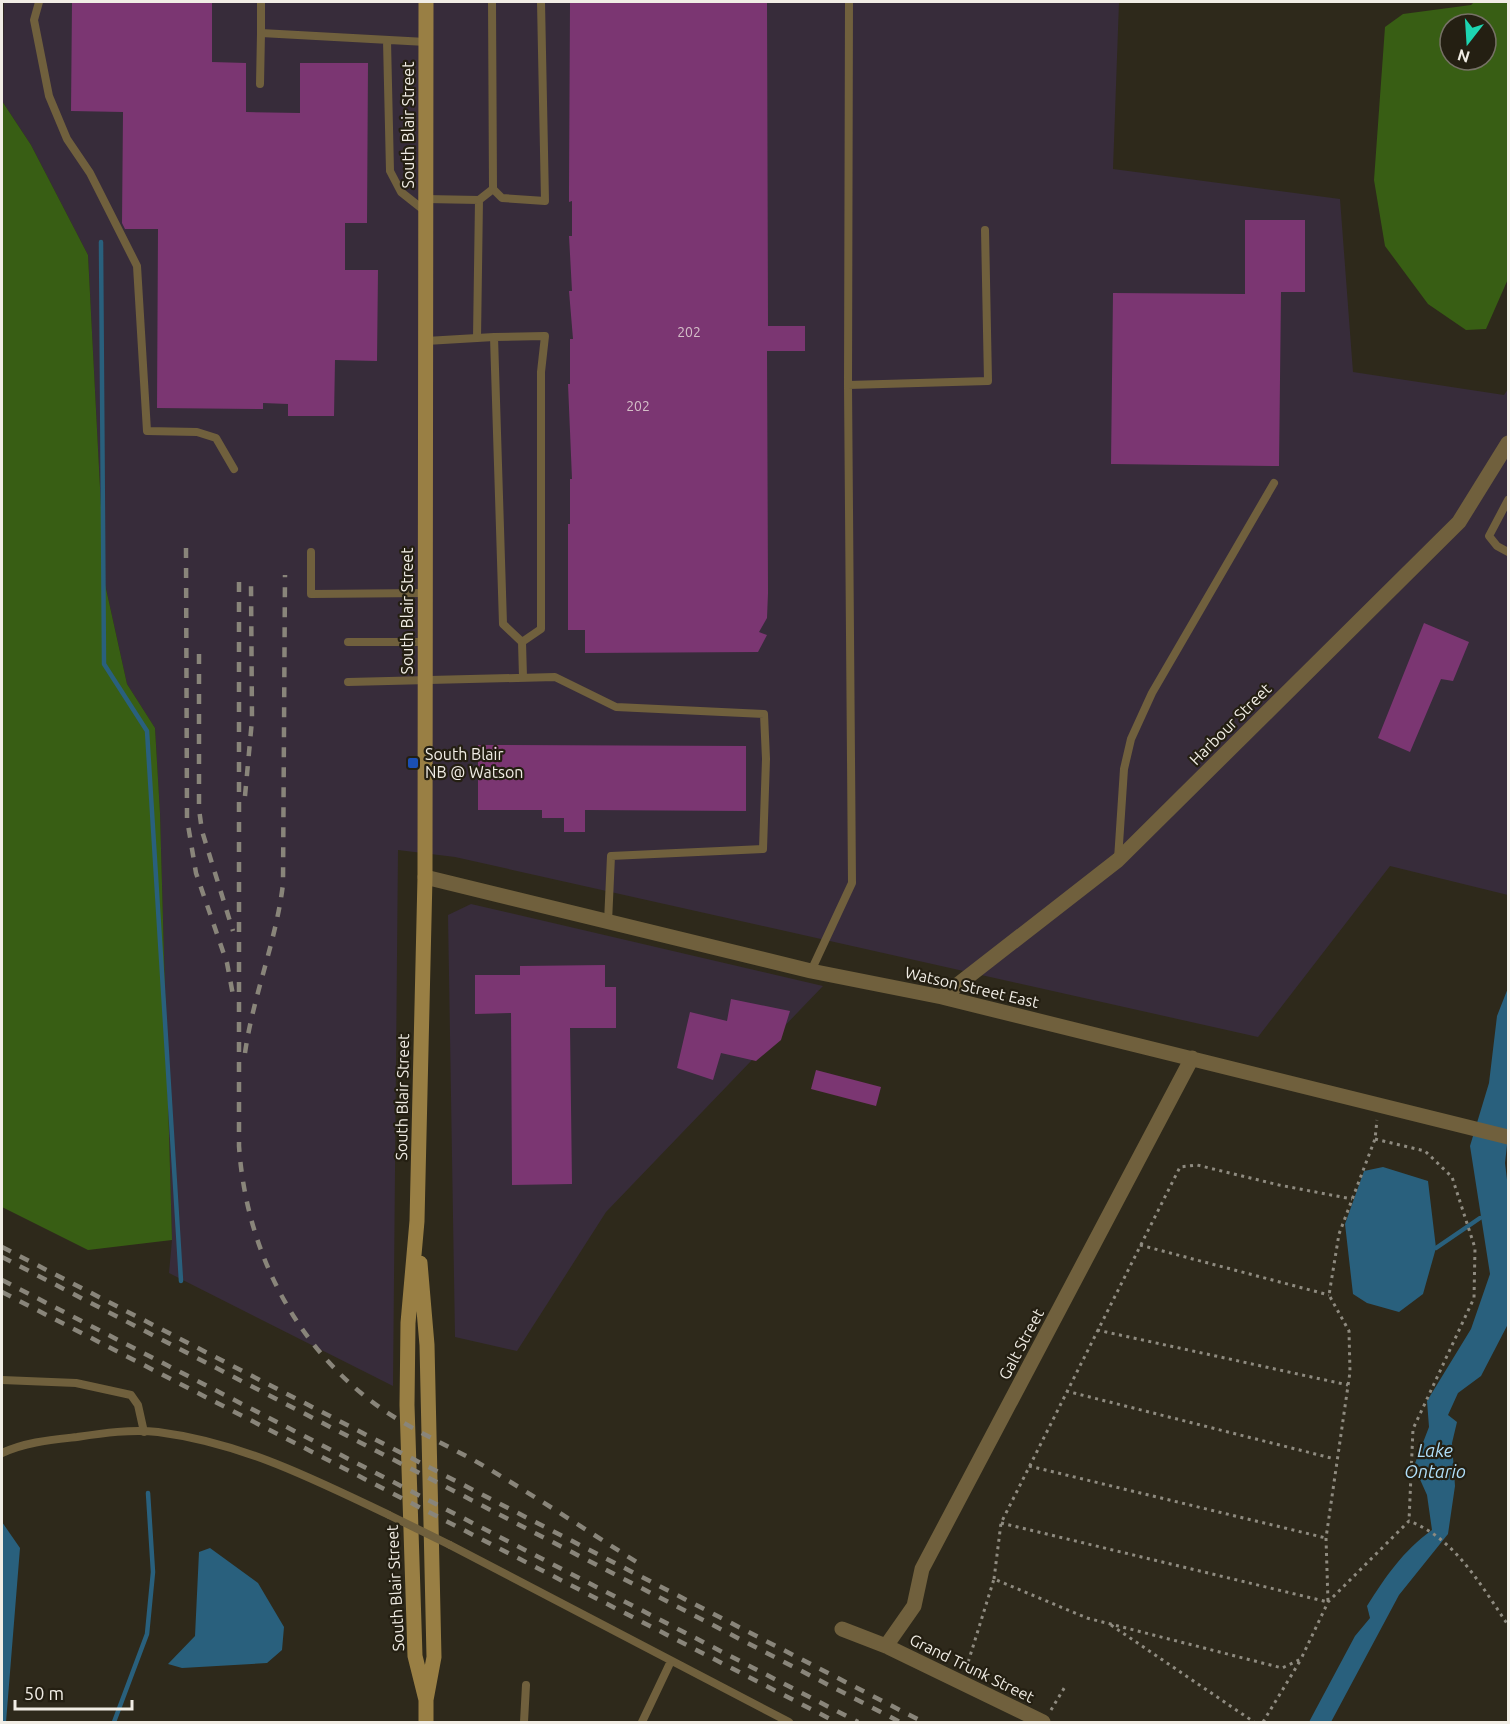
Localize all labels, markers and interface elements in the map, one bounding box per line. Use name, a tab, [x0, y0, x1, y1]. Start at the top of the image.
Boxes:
north arrow	[1438, 12, 1498, 72]
text: N	[1455, 46, 1472, 67]
street label: South Blair Street	[399, 61, 417, 188]
house number: 202	[677, 324, 701, 340]
house number: 202	[626, 398, 650, 414]
street label: South Blair Street	[398, 547, 416, 674]
street label: Harbour Street	[1186, 679, 1275, 768]
place label: South Blair NB @ Watson	[425, 745, 523, 781]
marker: South Blair NB @ Watson	[406, 756, 420, 770]
street label: Watson Street East	[903, 963, 1041, 1011]
street label: South Blair Street	[392, 1033, 412, 1161]
street label: Galt Street	[995, 1305, 1048, 1383]
water label: Lake Ontario	[1404, 1440, 1466, 1481]
street label: South Blair Street	[383, 1523, 407, 1652]
street label: Grand Trunk Street	[907, 1630, 1038, 1706]
scale bar	[15, 1673, 132, 1711]
text: 50 m	[24, 1683, 64, 1703]

